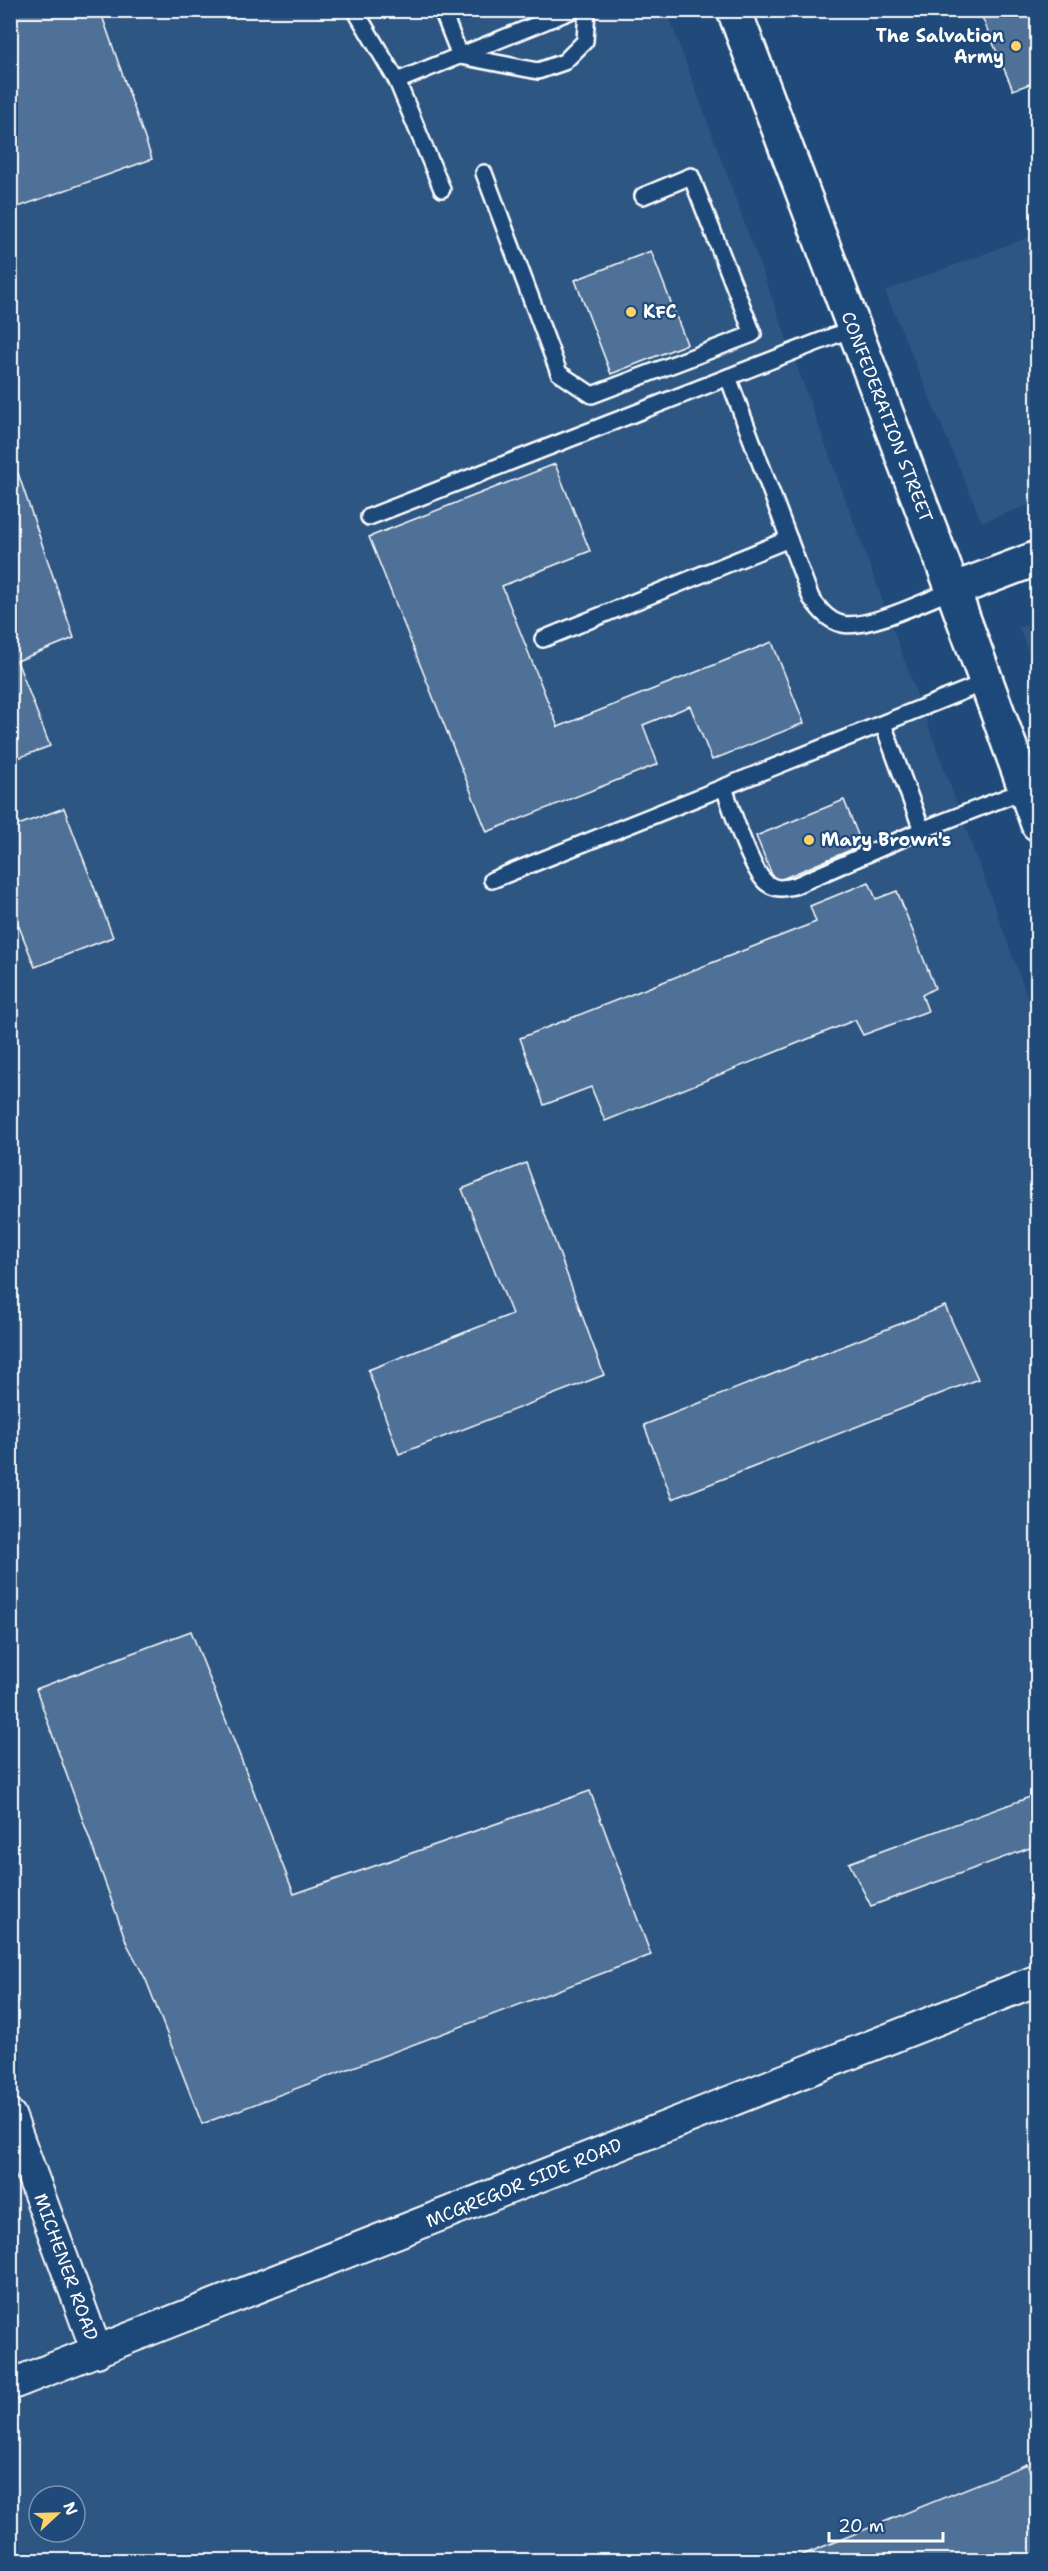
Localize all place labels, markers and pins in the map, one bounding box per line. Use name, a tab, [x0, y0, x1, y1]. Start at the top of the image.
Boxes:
place label: The Salvation Army	[876, 24, 1004, 69]
marker: The Salvation Army	[1009, 39, 1023, 53]
place label: KFC	[643, 300, 677, 324]
marker: KFC	[624, 305, 638, 319]
place label: Mary Brown's	[821, 828, 951, 852]
marker: Mary Brown's	[802, 833, 816, 847]

